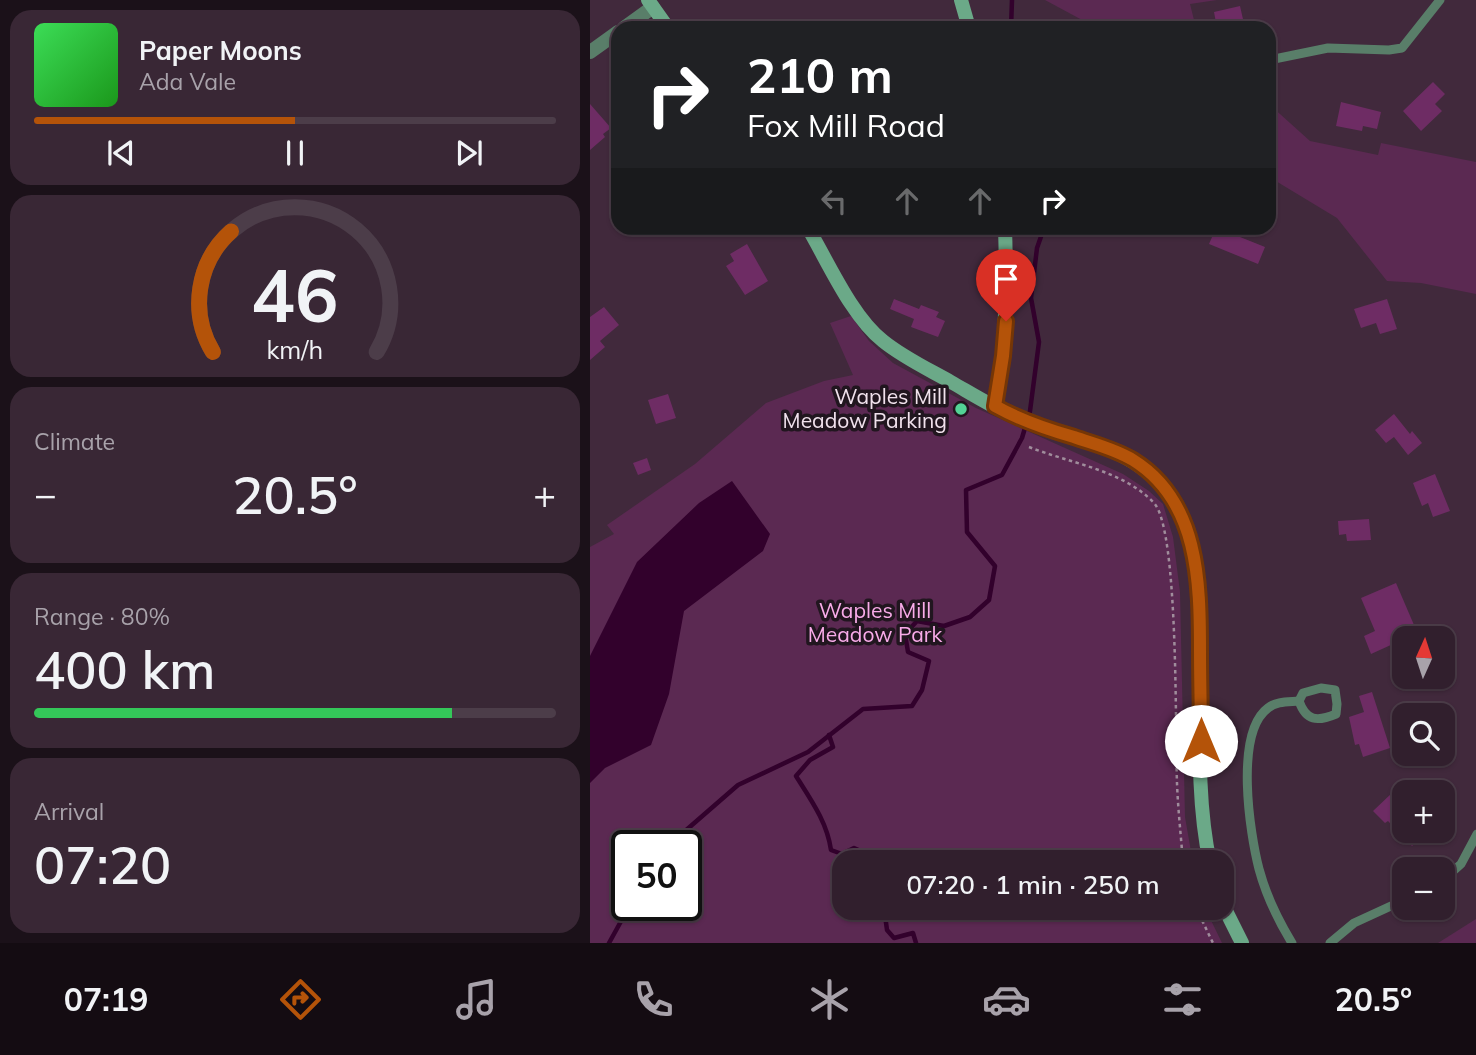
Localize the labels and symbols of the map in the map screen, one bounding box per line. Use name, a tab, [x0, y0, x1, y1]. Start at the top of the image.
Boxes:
pin	[976, 249, 1036, 321]
place label: Waples Mill Meadow Parking	[783, 383, 947, 433]
marker: Waples Mill Meadow Parking	[953, 401, 969, 417]
park label: Waples Mill Meadow Park	[808, 597, 942, 647]
north arrow	[1392, 626, 1454, 690]
position arrow	[1164, 704, 1238, 778]
speed limit sign: 50	[611, 830, 702, 921]

